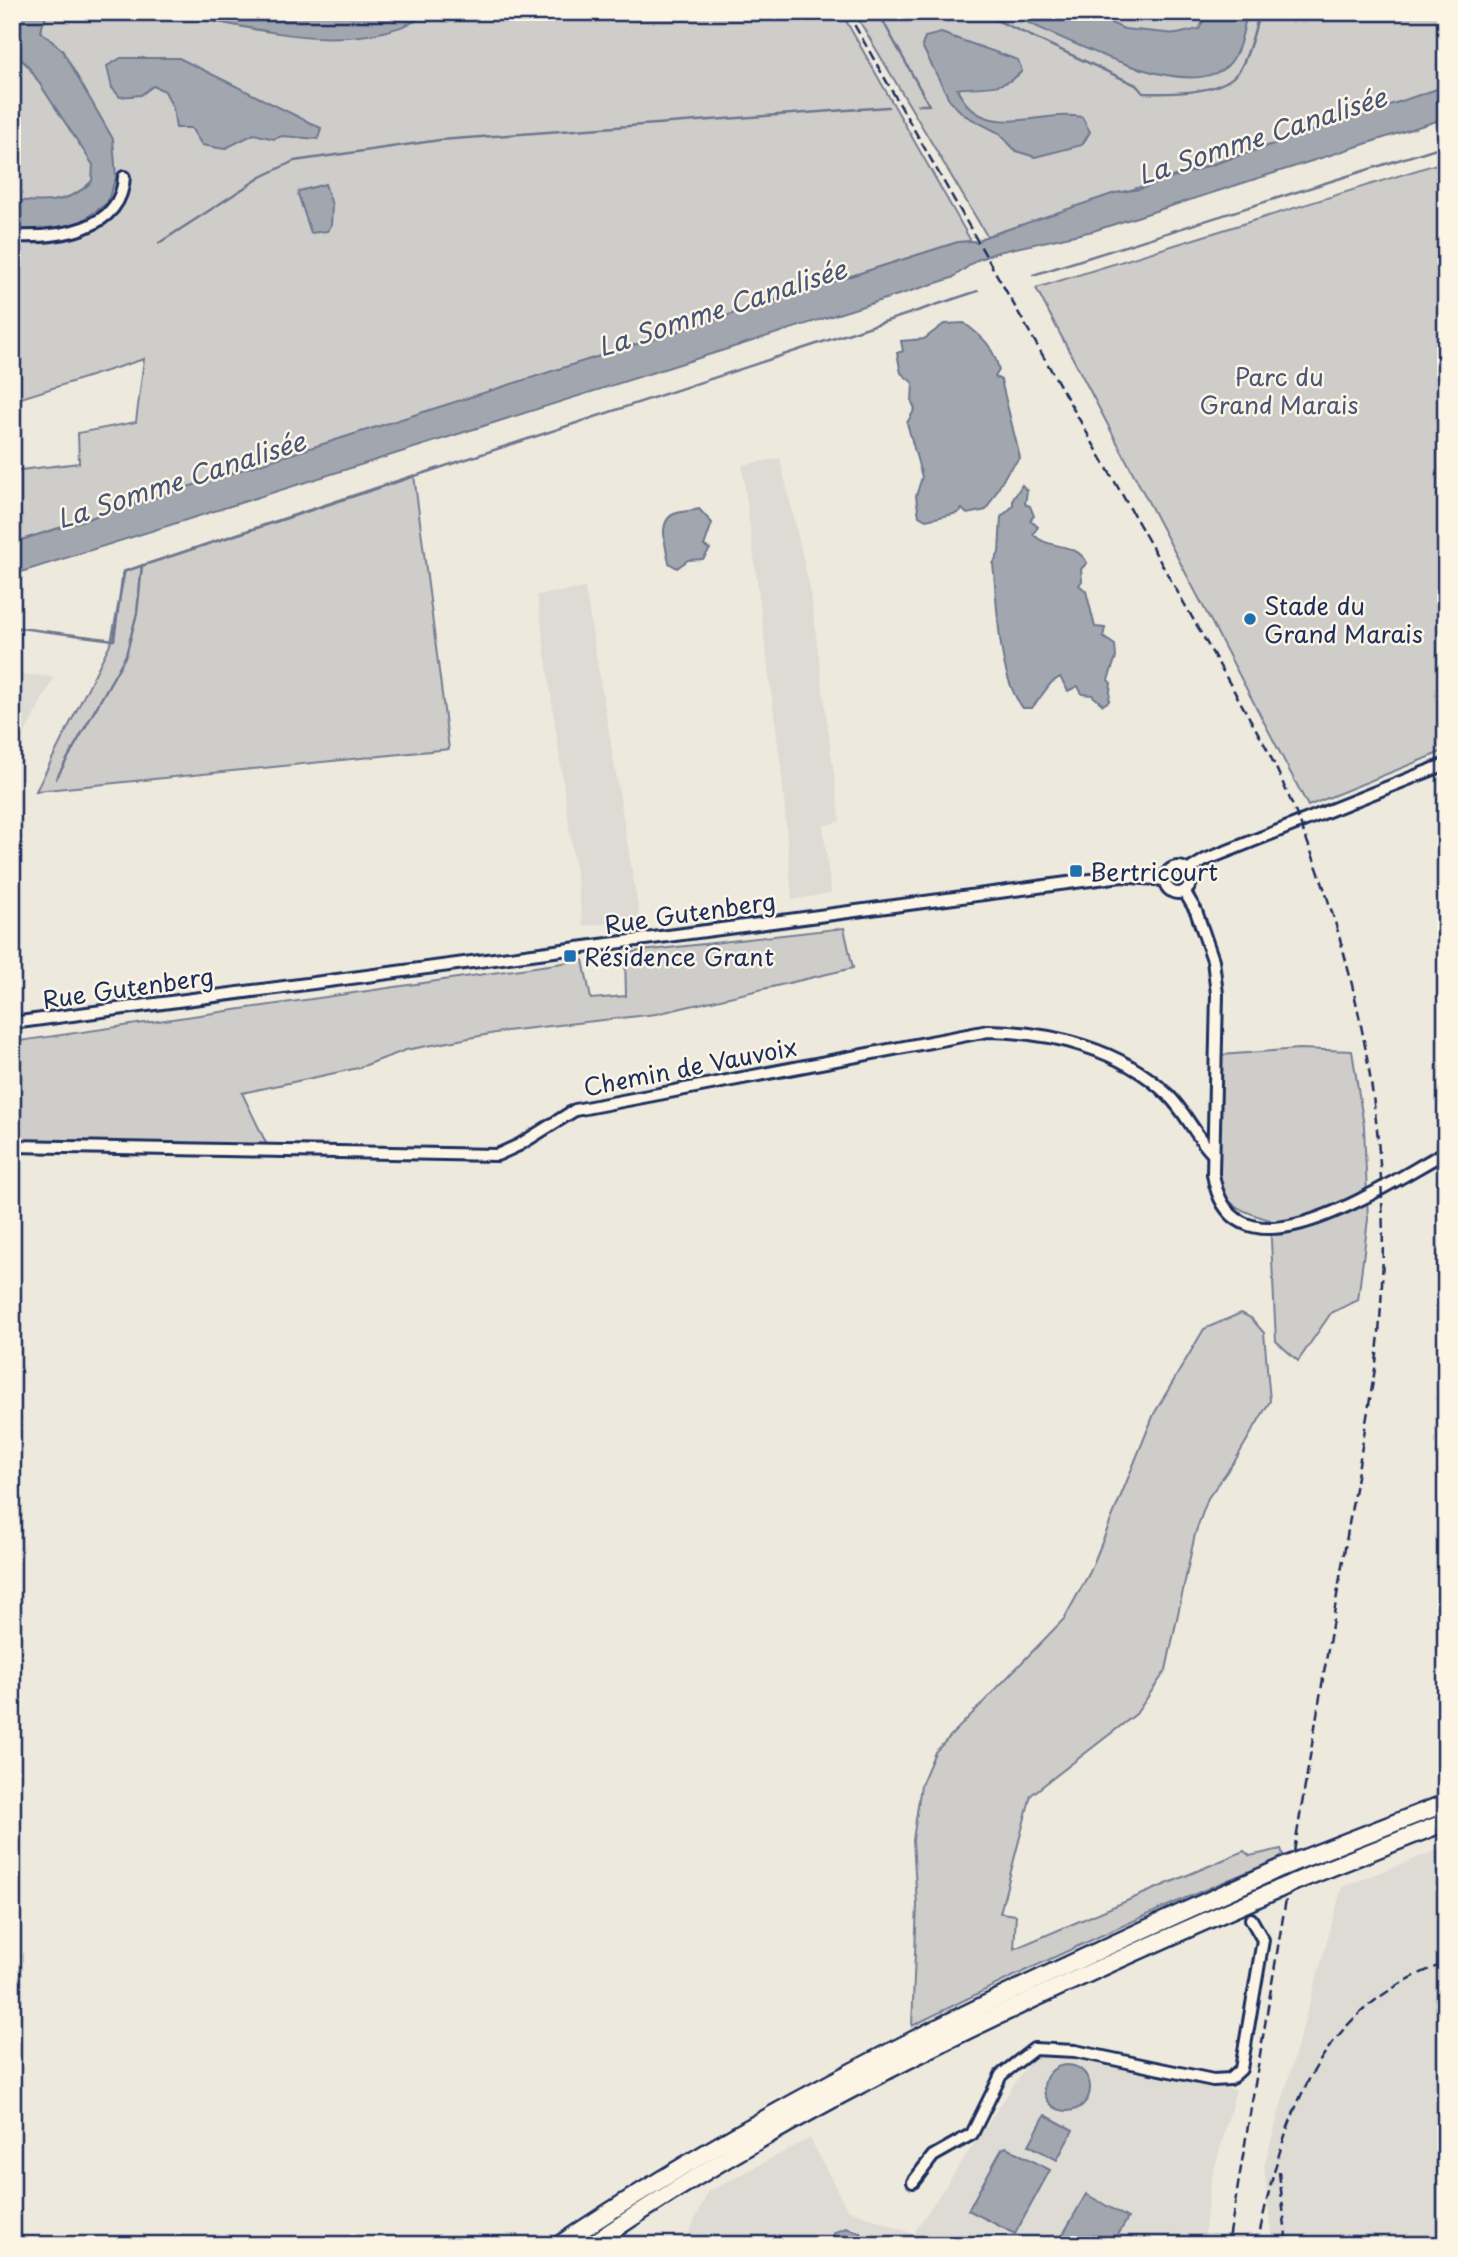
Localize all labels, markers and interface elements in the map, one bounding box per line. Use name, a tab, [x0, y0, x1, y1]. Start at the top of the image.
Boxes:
water label: La Somme Canalisée	[1133, 76, 1393, 194]
water label: La Somme Canalisée	[593, 248, 853, 366]
park label: Parc du Grand Marais	[1200, 358, 1359, 422]
water label: La Somme Canalisée	[52, 420, 312, 538]
place label: Stade du Grand Marais	[1264, 587, 1423, 651]
marker: Stade du Grand Marais	[1242, 611, 1258, 627]
place label: Bertricourt	[1090, 853, 1218, 889]
marker: Bertricourt	[1068, 863, 1084, 879]
street label: Rue Gutenberg	[602, 882, 778, 942]
place label: Résidence Grant	[584, 938, 774, 974]
marker: Résidence Grant	[562, 948, 578, 964]
street label: Rue Gutenberg	[40, 957, 216, 1017]
street label: Chemin de Vauvoix	[580, 1028, 800, 1104]

